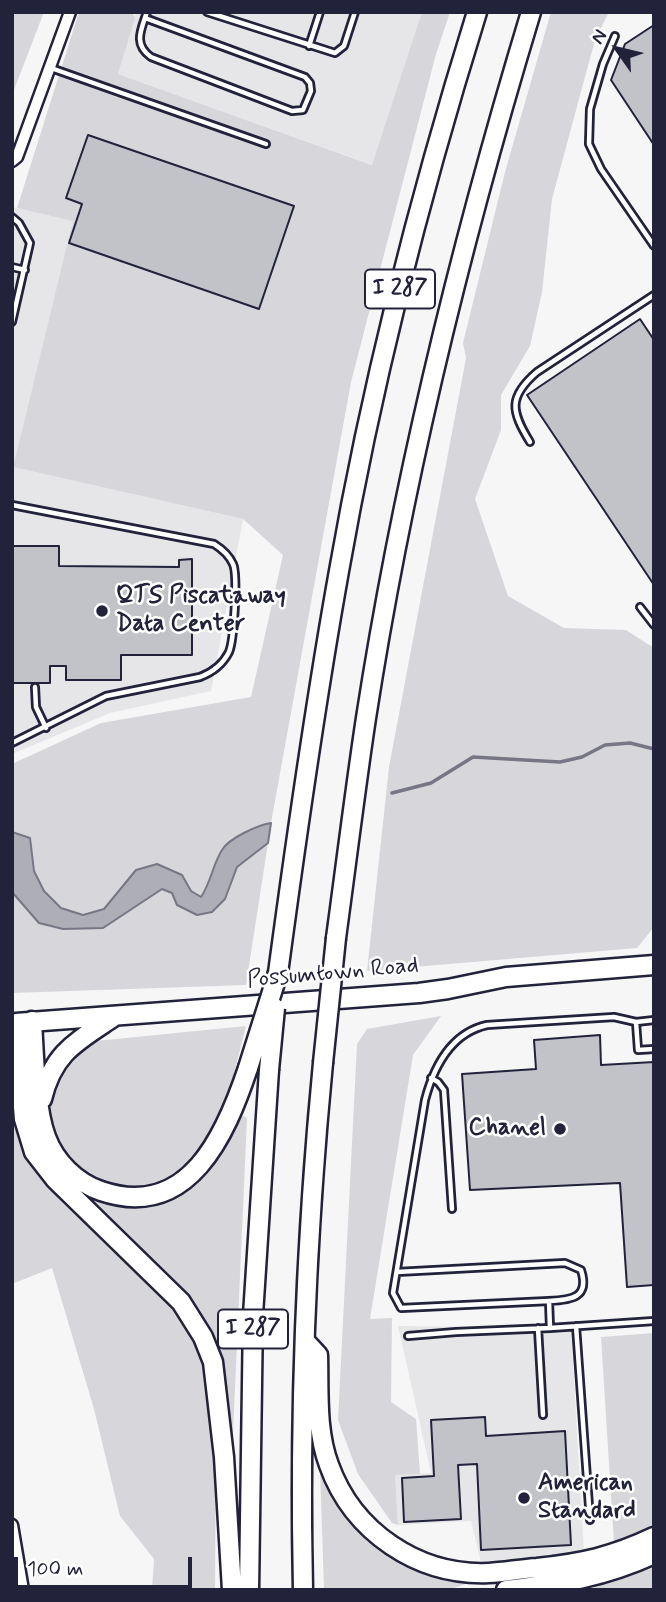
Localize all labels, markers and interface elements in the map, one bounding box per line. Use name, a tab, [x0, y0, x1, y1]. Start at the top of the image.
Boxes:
north arrow	[582, 14, 652, 84]
text: N	[585, 25, 613, 49]
road number: I 287	[365, 270, 435, 308]
place label: QTS Piscataway Data Center	[116, 583, 286, 639]
marker: QTS Piscataway Data Center	[94, 603, 110, 619]
street label: Possumtown Road	[246, 952, 420, 996]
place label: Chanel	[468, 1115, 546, 1143]
marker: Chanel	[552, 1121, 568, 1137]
road number: I 287	[218, 1310, 288, 1348]
place label: American Standard	[538, 1470, 636, 1526]
marker: American Standard	[516, 1490, 532, 1506]
scale bar	[18, 1542, 196, 1586]
text: 100 m	[27, 1555, 83, 1583]

